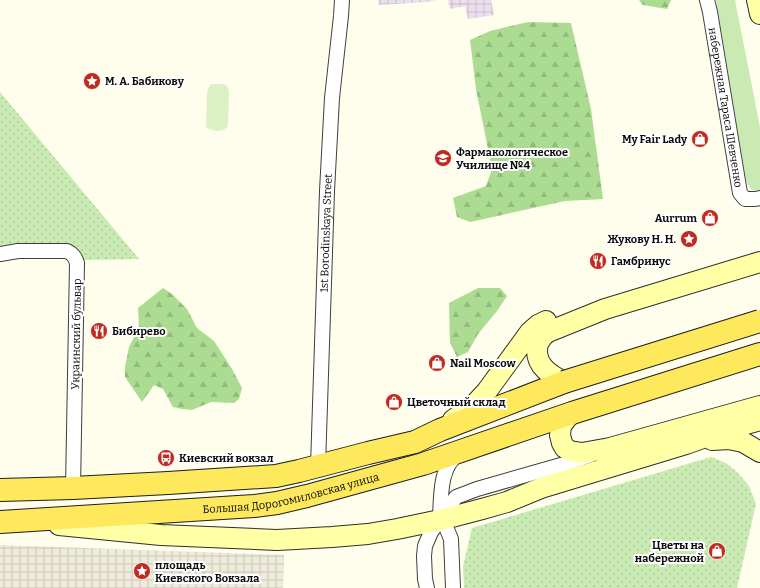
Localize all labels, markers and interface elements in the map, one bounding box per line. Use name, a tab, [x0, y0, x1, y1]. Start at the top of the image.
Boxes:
street label: набережная Тараса Шевченко	[706, 26, 745, 188]
place icon: М. А. Бабикову	[82, 71, 102, 91]
place label: М. А. Бабикову	[105, 75, 185, 88]
shop icon: My Fair Lady	[690, 129, 710, 149]
place label: My Fair Lady	[622, 133, 688, 146]
place label: Фармакологическое Училище №4	[456, 146, 568, 172]
school or university icon: Фармакологическое Училище №4	[433, 148, 453, 168]
street label: 1st Borodinskaya Street	[318, 173, 335, 293]
shop icon: Aurrum	[700, 208, 720, 228]
place label: Aurrum	[655, 212, 698, 225]
place icon: Жукову Н. Н.	[679, 229, 699, 249]
place label: Жукову Н. Н.	[607, 233, 676, 246]
restaurant icon: Гамбринус	[588, 251, 608, 271]
place label: Гамбринус	[611, 255, 671, 268]
street label: Украинский бульвар	[69, 278, 84, 390]
restaurant icon: Бибирево	[89, 321, 109, 341]
place label: Бибирево	[112, 325, 166, 338]
shop icon: Nail Moscow	[427, 353, 447, 373]
place label: Nail Moscow	[450, 357, 516, 370]
shop icon: Цветочный склад	[384, 392, 404, 412]
place label: Цветочный склад	[407, 396, 505, 409]
bus stop icon: Киевский вокзал	[156, 448, 176, 468]
place label: Киевский вокзал	[179, 452, 274, 465]
street label: Большая Дорогомиловская улица	[202, 470, 381, 516]
place label: Цветы на набережной	[635, 539, 705, 565]
shop icon: Цветы на набережной	[707, 541, 727, 561]
place label: площадь Киевского Вокзала	[155, 559, 260, 585]
place icon: площадь Киевского Вокзала	[132, 561, 152, 581]

